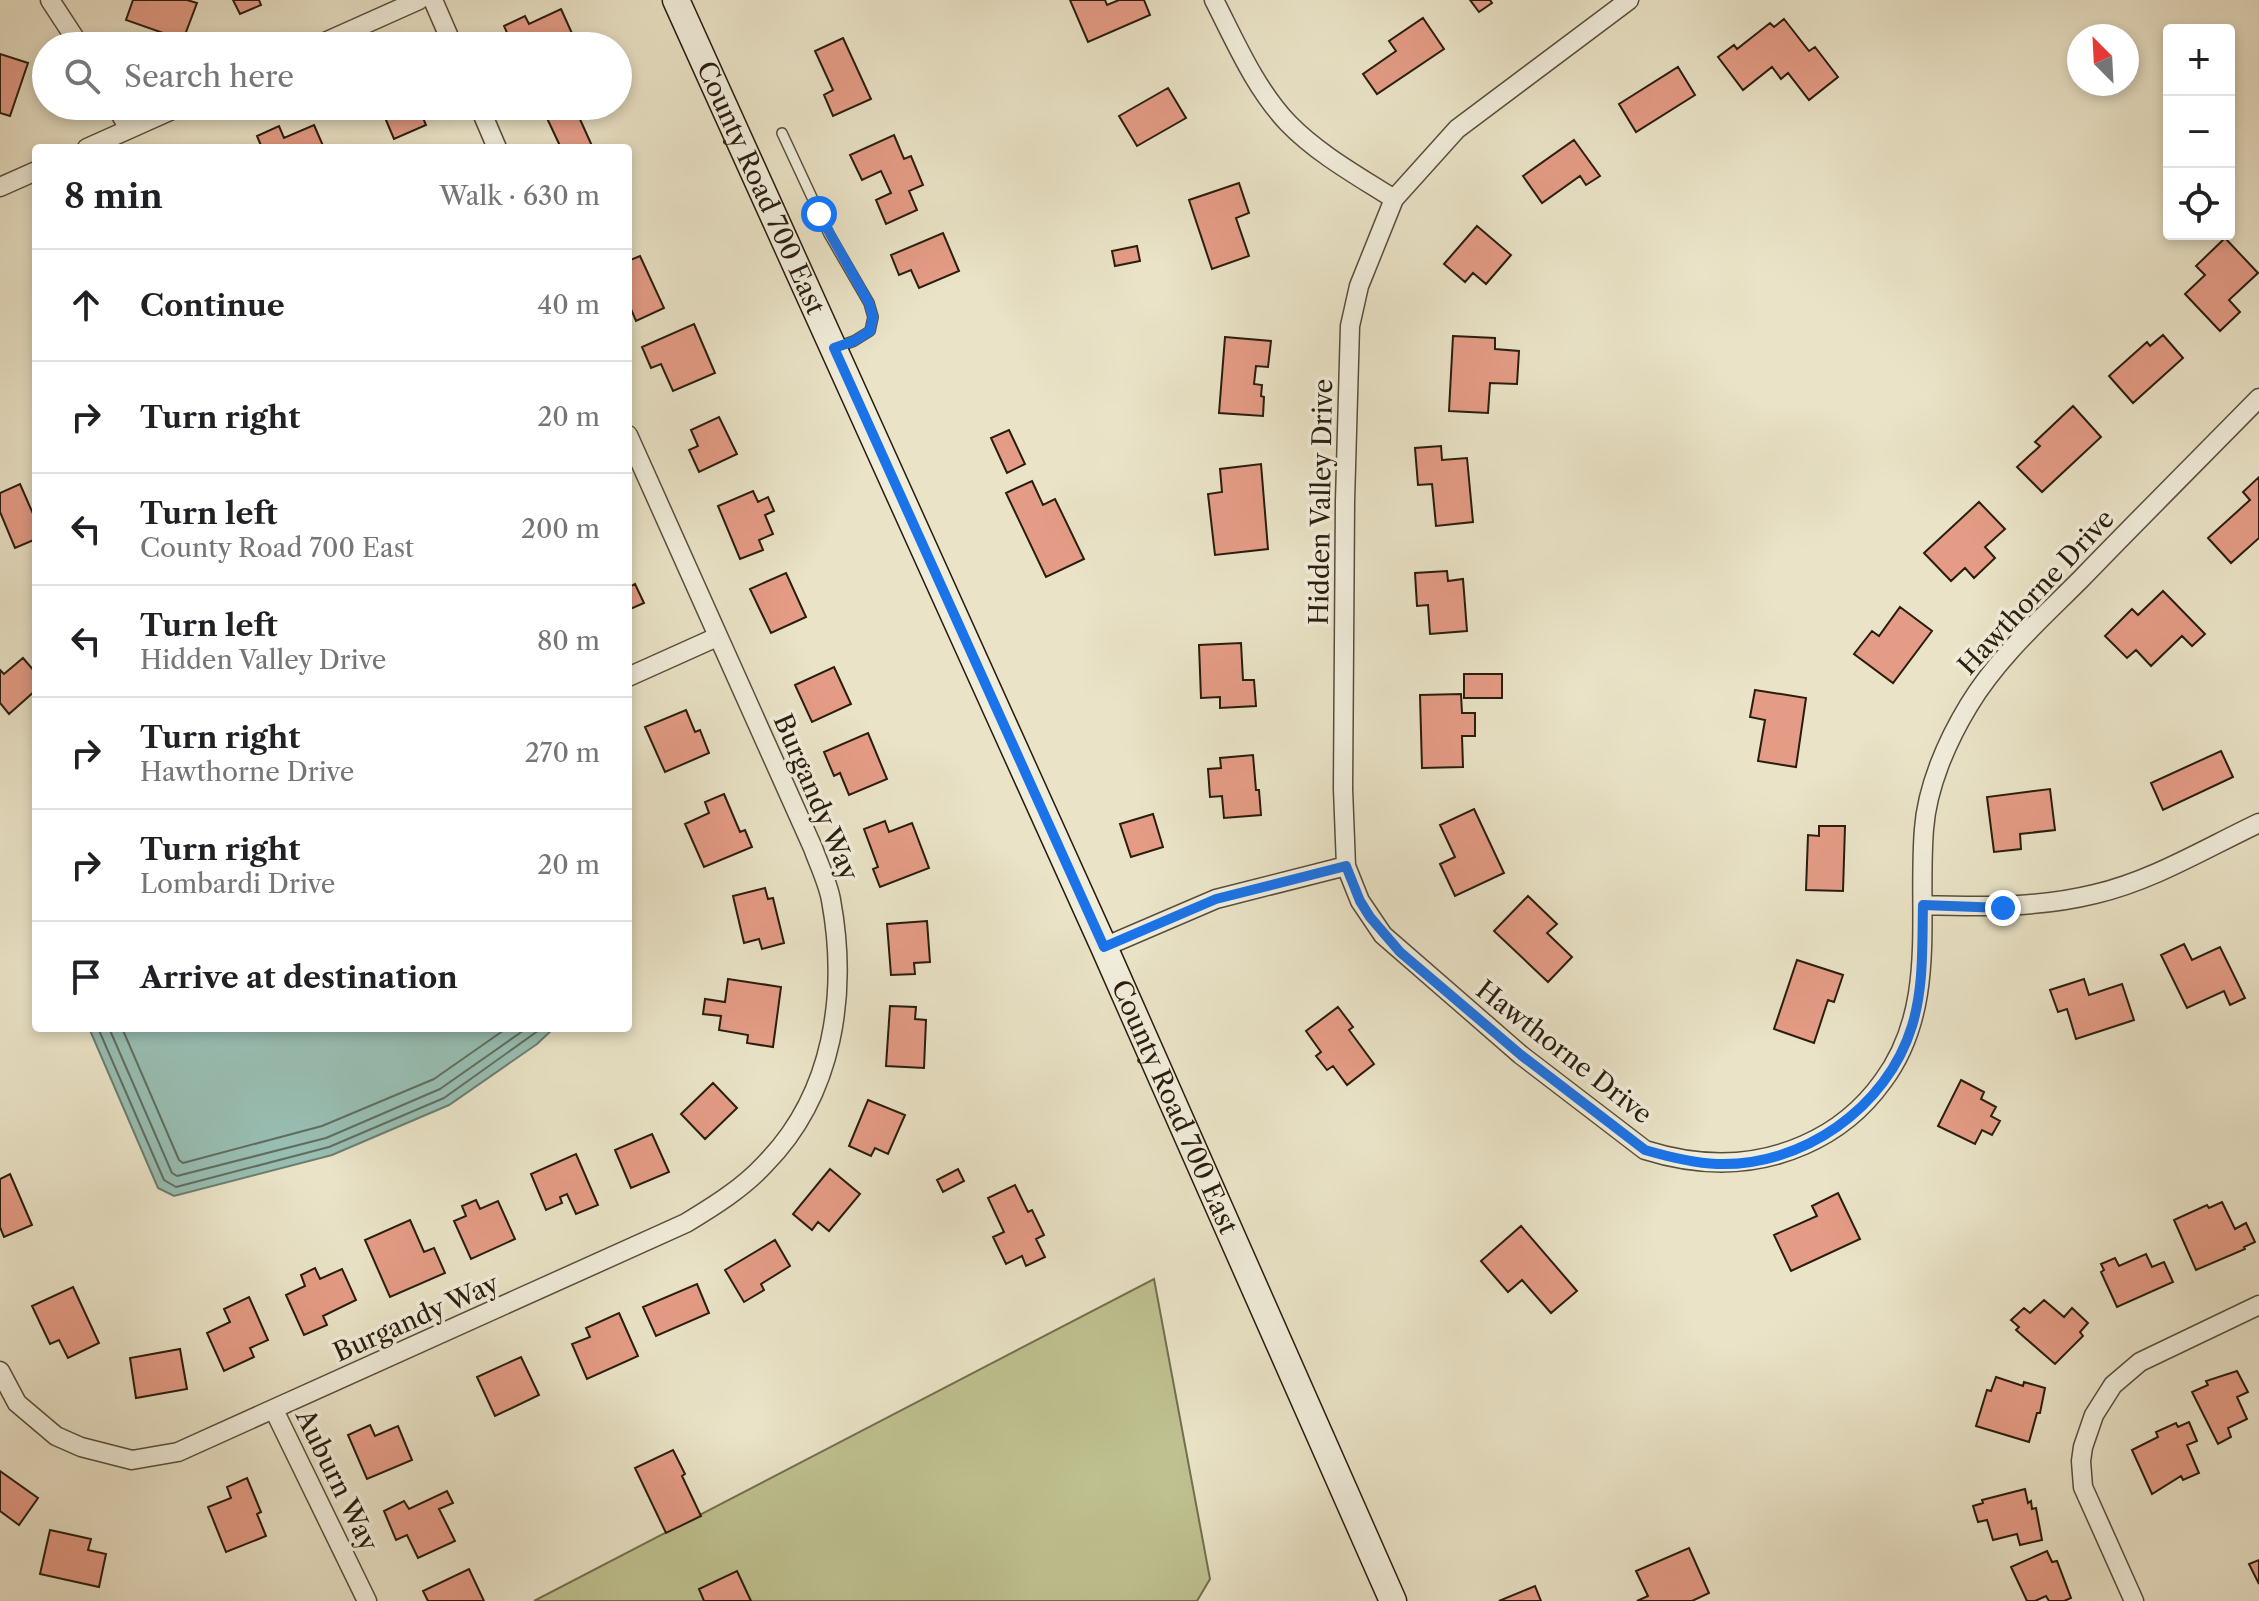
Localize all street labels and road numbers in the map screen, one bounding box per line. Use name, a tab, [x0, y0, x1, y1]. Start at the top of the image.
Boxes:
street label: County Road 700 East	[690, 56, 832, 320]
street label: Hidden Valley Drive	[1303, 379, 1339, 625]
street label: Hawthorne Drive	[1951, 503, 2121, 681]
street label: Burgandy Way	[767, 709, 866, 885]
street label: Hawthorne Drive	[1470, 973, 1658, 1131]
street label: County Road 700 East	[1105, 975, 1245, 1239]
street label: Burgandy Way	[328, 1267, 504, 1369]
street label: Auburn Way	[289, 1403, 385, 1556]

